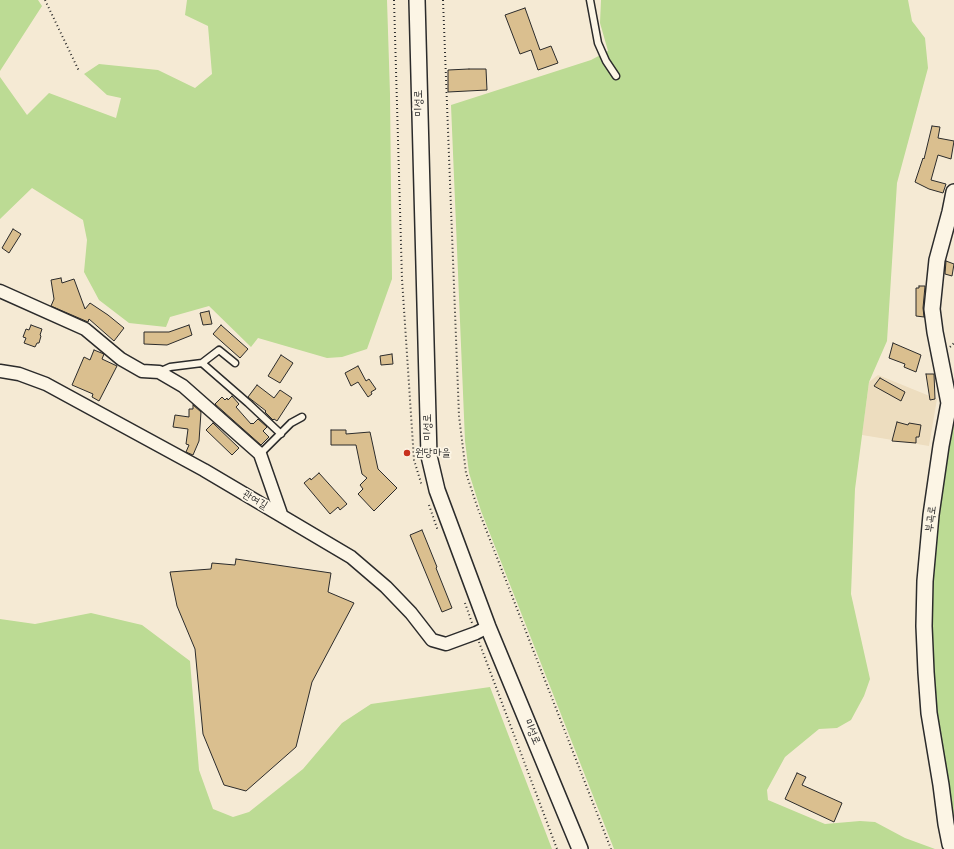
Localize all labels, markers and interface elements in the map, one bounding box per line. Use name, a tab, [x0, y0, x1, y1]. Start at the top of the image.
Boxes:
street label: 미성로	[412, 90, 426, 116]
street label: 미성로	[421, 414, 435, 440]
place label: 원당마을	[415, 446, 450, 460]
marker: 원당마을	[402, 448, 412, 458]
street label: 관여길	[240, 488, 270, 512]
street label: 부곡로	[923, 505, 939, 533]
street label: 미성로	[521, 717, 543, 747]

